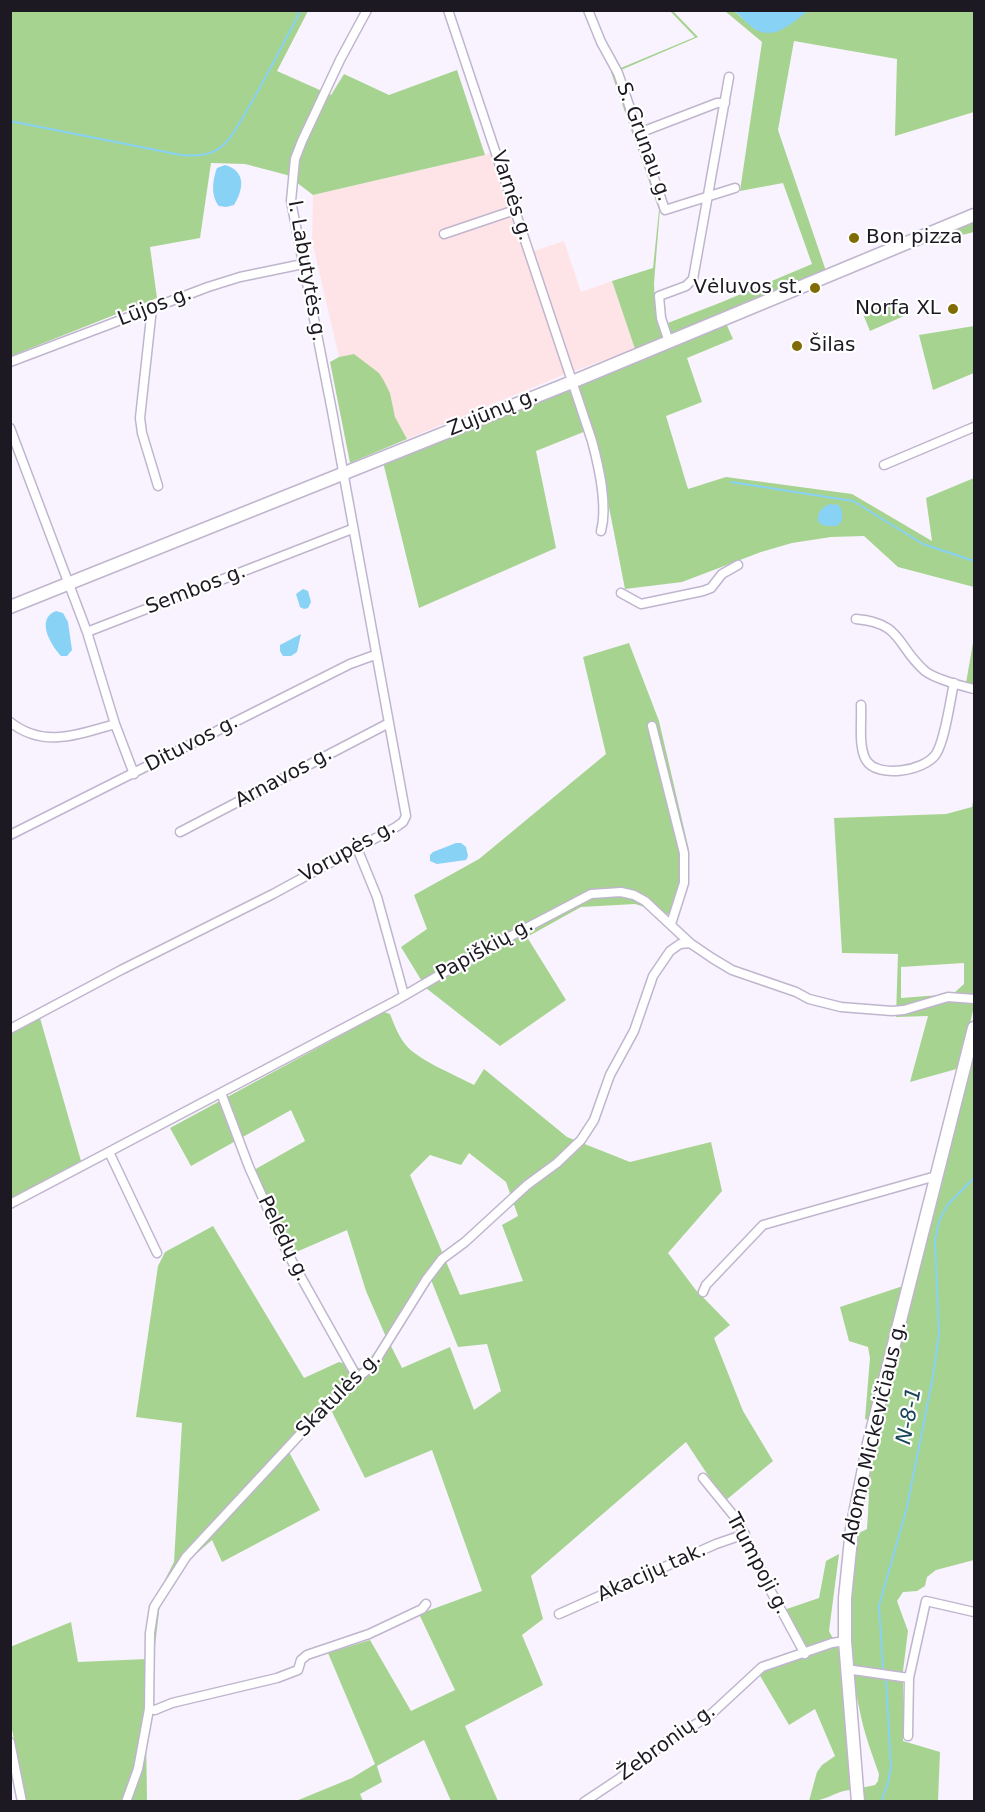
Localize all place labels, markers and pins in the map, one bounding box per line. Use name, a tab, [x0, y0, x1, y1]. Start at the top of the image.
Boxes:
place label: Bon pizza	[866, 226, 962, 250]
marker: Bon pizza	[847, 231, 861, 245]
place label: Vėluvos st.	[693, 276, 803, 300]
marker: Vėluvos st.	[808, 281, 822, 295]
place label: Norfa XL	[855, 297, 941, 321]
marker: Norfa XL	[946, 302, 960, 316]
place label: Šilas	[809, 334, 855, 358]
marker: Šilas	[790, 339, 804, 353]

